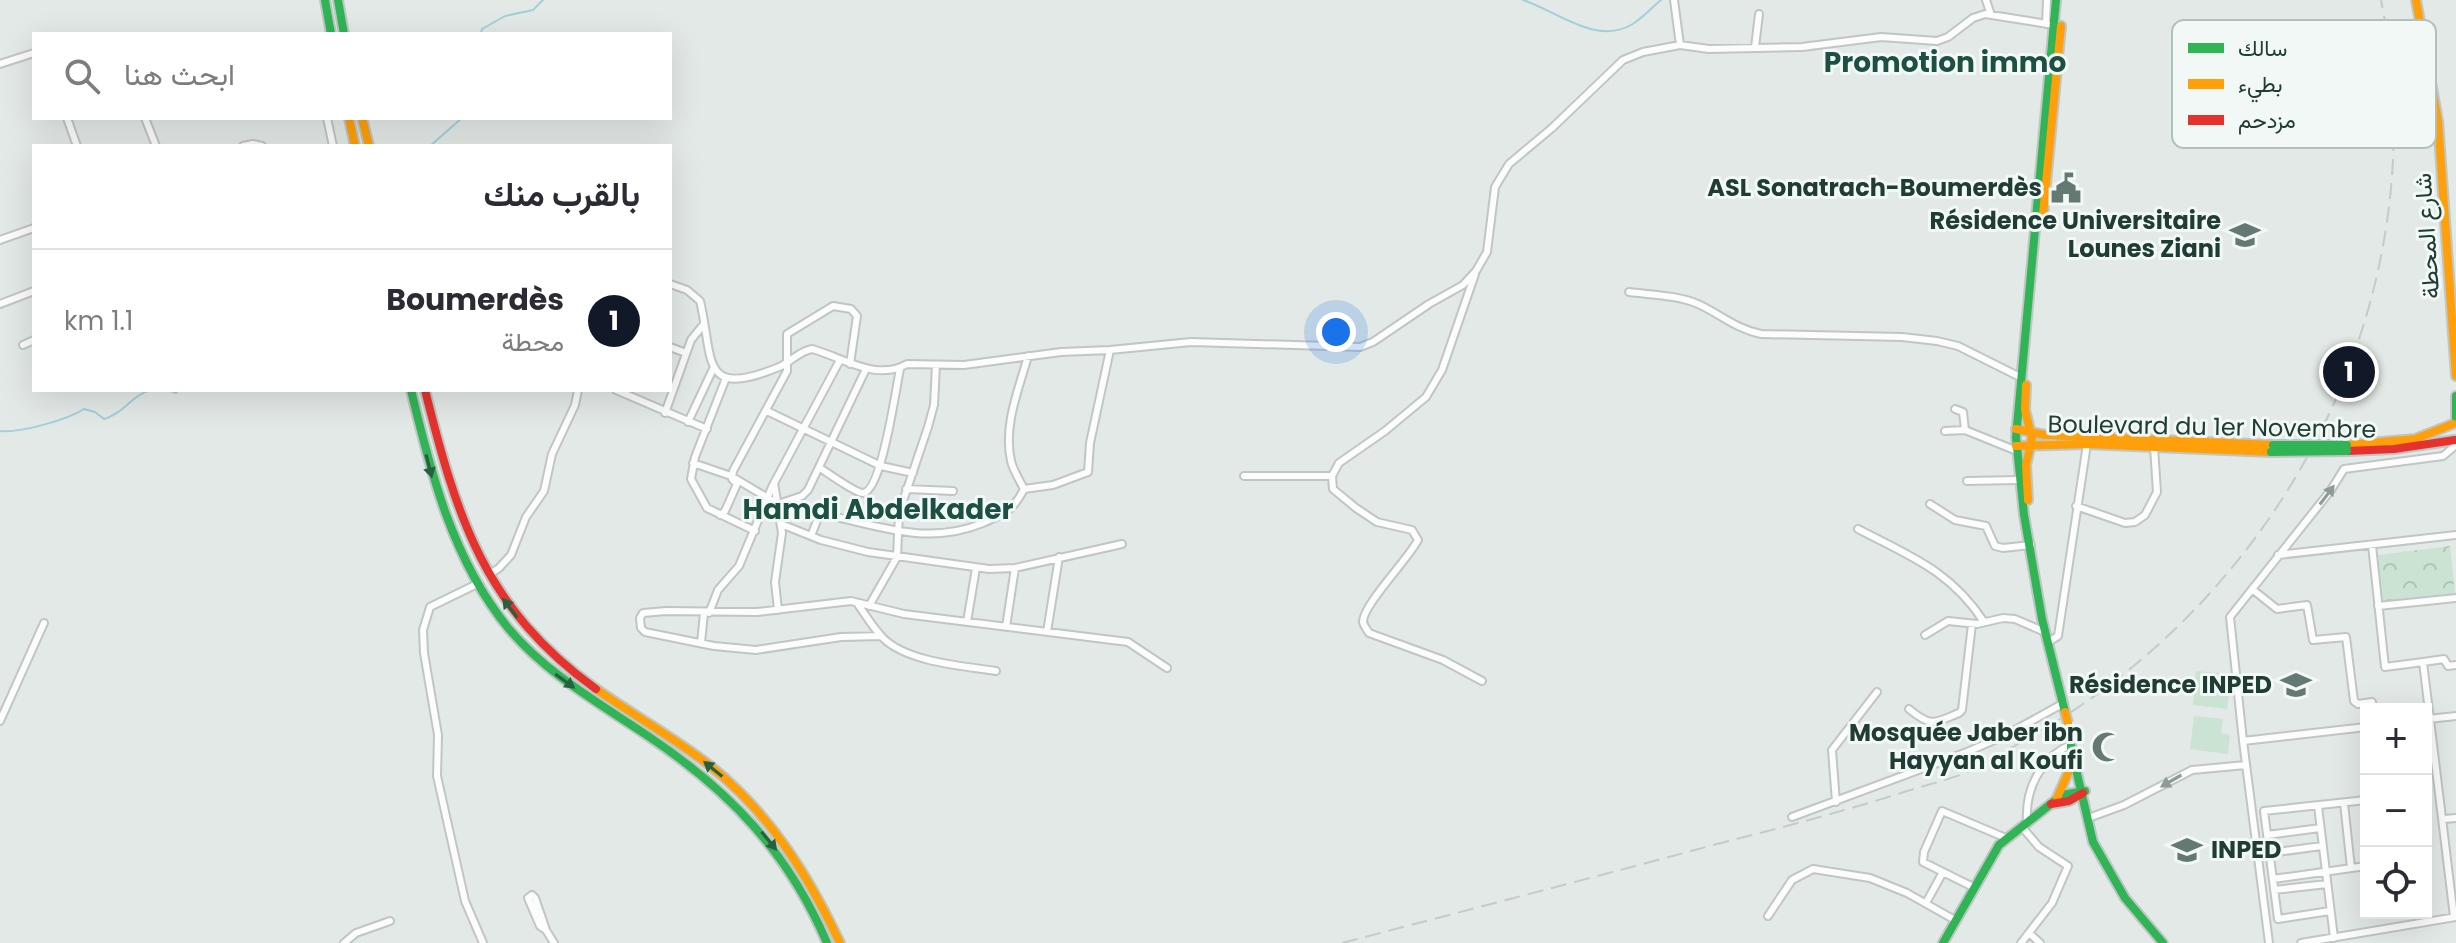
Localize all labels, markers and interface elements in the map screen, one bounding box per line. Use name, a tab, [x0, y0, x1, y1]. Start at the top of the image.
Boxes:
legend	[2172, 20, 2436, 148]
search box	[32, 32, 672, 120]
text: سالك	[2238, 33, 2287, 64]
district label: Promotion immo	[1824, 43, 2066, 82]
text: ابحث هنا	[124, 53, 235, 96]
icon: search	[60, 54, 104, 98]
text: بطيء	[2238, 69, 2283, 103]
text: مزدحم	[2238, 105, 2296, 136]
text: بالقرب منك	[484, 170, 640, 218]
place label: ASL Sonatrach-Boumerdès	[1707, 171, 2042, 204]
public building icon: ASL Sonatrach-Boumerdès	[2049, 171, 2083, 205]
street label: شارع المحطة	[2406, 172, 2447, 300]
place label: Résidence Universitaire Lounes Ziani	[1930, 204, 2221, 265]
school or university icon: Résidence Universitaire Lounes Ziani	[2228, 218, 2262, 252]
text: Boumerdès	[386, 278, 564, 321]
text: 1.1 km	[64, 303, 133, 339]
text: 1	[609, 303, 619, 339]
your location	[1316, 312, 1356, 352]
text: محطة	[501, 324, 564, 360]
pin: 1	[2323, 342, 2375, 402]
street label: Boulevard du 1er Novembre	[2047, 407, 2377, 446]
one-way arrow	[424, 453, 436, 478]
one-way arrow	[2318, 484, 2334, 505]
district label: Hamdi Abdelkader	[742, 490, 1014, 529]
one-way arrow	[503, 598, 519, 618]
place label: Résidence INPED	[2069, 668, 2272, 701]
school or university icon: Résidence INPED	[2279, 668, 2313, 702]
one-way arrow	[555, 673, 576, 688]
map controls	[2360, 703, 2432, 919]
button: +	[2360, 703, 2432, 775]
place label: Mosquée Jaber ibn Hayyan al Koufi	[1849, 716, 2083, 777]
mosque icon: Mosquée Jaber ibn Hayyan al Koufi	[2090, 730, 2124, 764]
one-way arrow	[703, 761, 723, 778]
one-way arrow	[2159, 774, 2182, 788]
button: −	[2360, 775, 2432, 847]
one-way arrow	[760, 831, 777, 851]
school or university icon: INPED	[2170, 833, 2204, 867]
place label: INPED	[2211, 833, 2282, 866]
button: locate	[2360, 847, 2432, 919]

